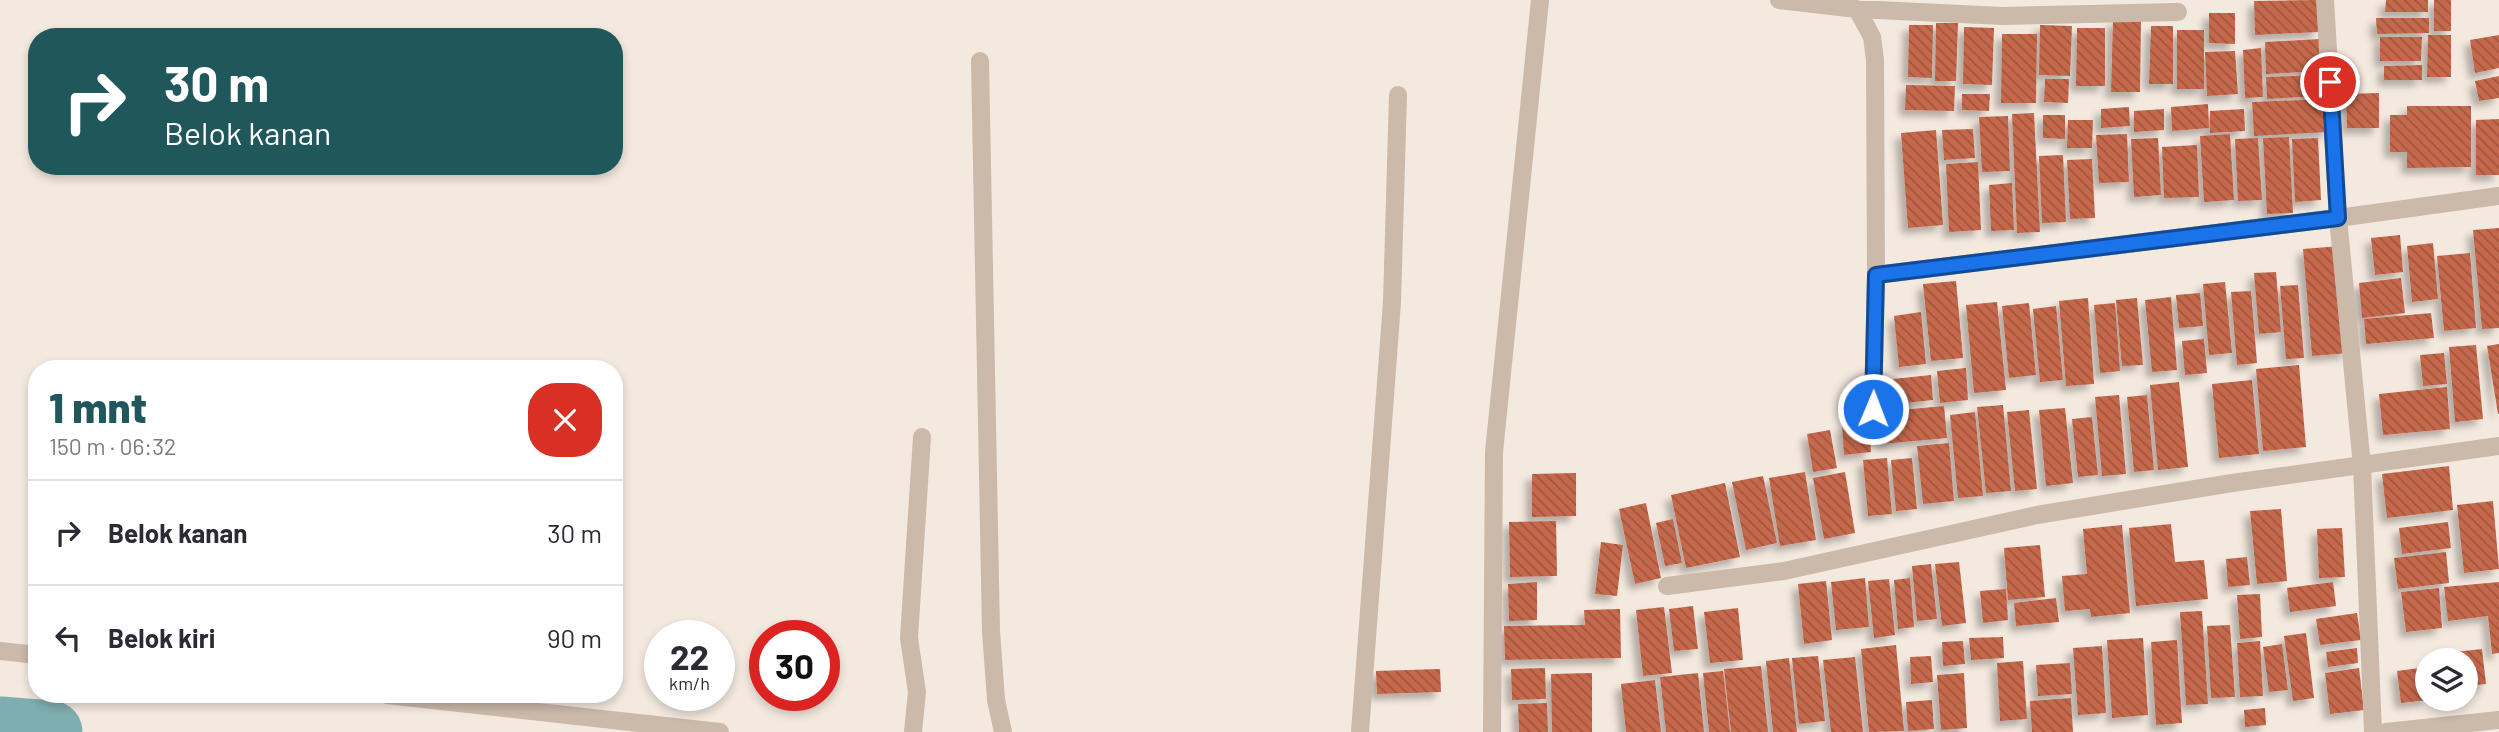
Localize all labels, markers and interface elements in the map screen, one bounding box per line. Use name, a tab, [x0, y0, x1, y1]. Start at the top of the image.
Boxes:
pin	[2300, 52, 2360, 112]
text: 30 m	[164, 53, 269, 112]
icon: right	[49, 56, 140, 147]
icon: arrive	[2311, 63, 2349, 101]
text: Belok kanan	[164, 113, 331, 151]
position arrow	[1836, 372, 1910, 446]
text: 1 mnt	[49, 381, 147, 431]
button: close	[528, 383, 602, 457]
text: 150 m · 06:32	[49, 432, 176, 460]
icon: right	[49, 514, 87, 552]
text: Belok kanan	[108, 517, 247, 548]
text: 30 m	[547, 517, 602, 548]
icon: left	[49, 619, 87, 657]
speed limit sign: 30	[749, 620, 840, 711]
text: Belok kiri	[108, 622, 215, 653]
text: 90 m	[547, 622, 602, 653]
text: 22	[670, 635, 709, 677]
map controls	[2415, 648, 2478, 711]
button: layers	[2415, 648, 2478, 711]
text: km/h	[669, 672, 710, 694]

